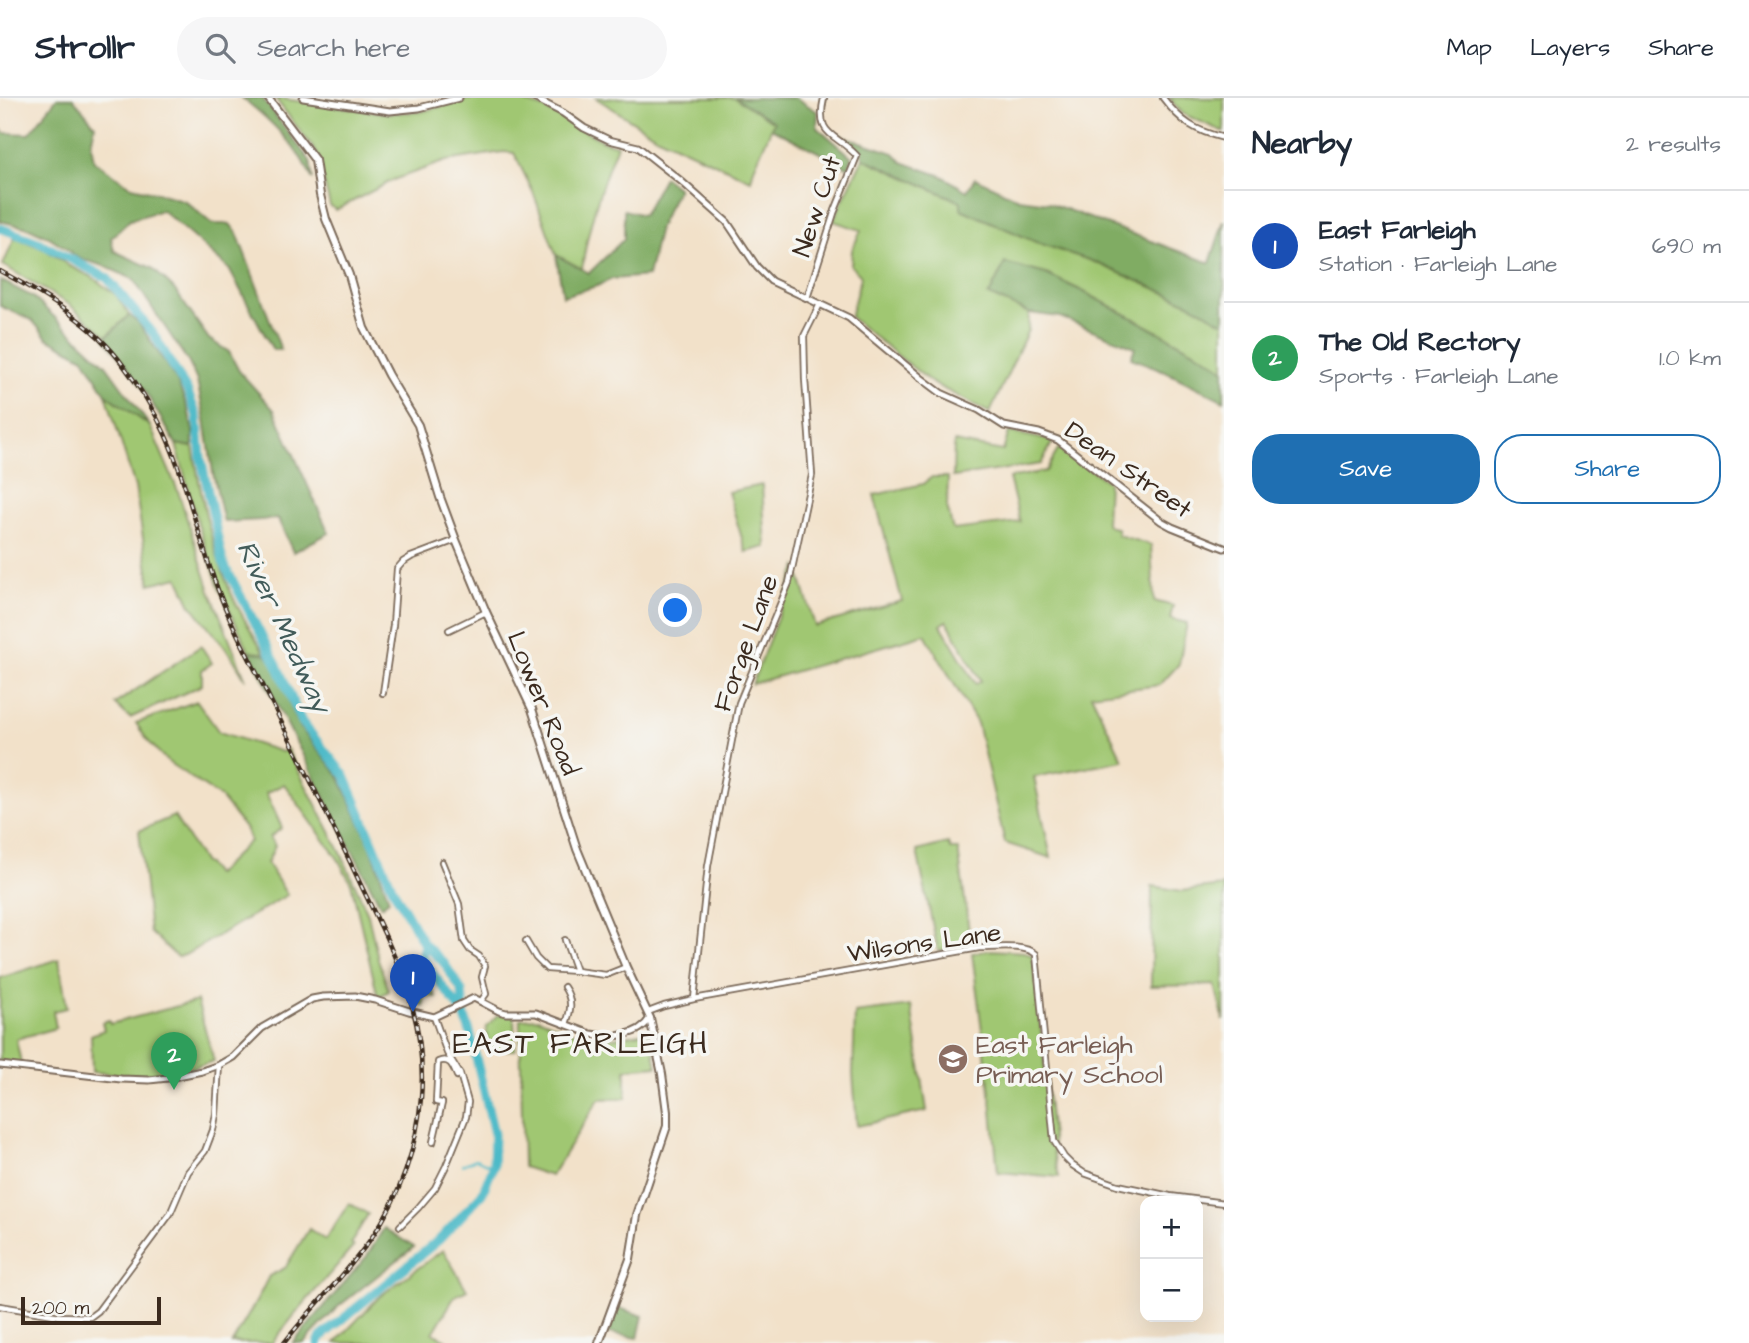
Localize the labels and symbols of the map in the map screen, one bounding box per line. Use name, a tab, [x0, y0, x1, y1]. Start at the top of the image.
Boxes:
street label: New Cut	[784, 151, 850, 261]
street label: Dean Street	[1058, 413, 1200, 527]
water label: River Medway	[226, 534, 342, 722]
street label: Forge Lane	[705, 570, 789, 717]
your location	[658, 593, 692, 627]
street label: Lower Road	[498, 626, 588, 781]
street label: Wilsons Lane	[845, 914, 1003, 972]
pin: 1	[390, 954, 436, 1012]
district label: EAST FARLEIGH	[453, 1023, 709, 1065]
place label: East Farleigh Primary School	[976, 1027, 1163, 1095]
pin: 2	[151, 1032, 197, 1090]
school or university icon: East Farleigh Primary School	[936, 1042, 970, 1076]
scale bar	[21, 1294, 161, 1326]

